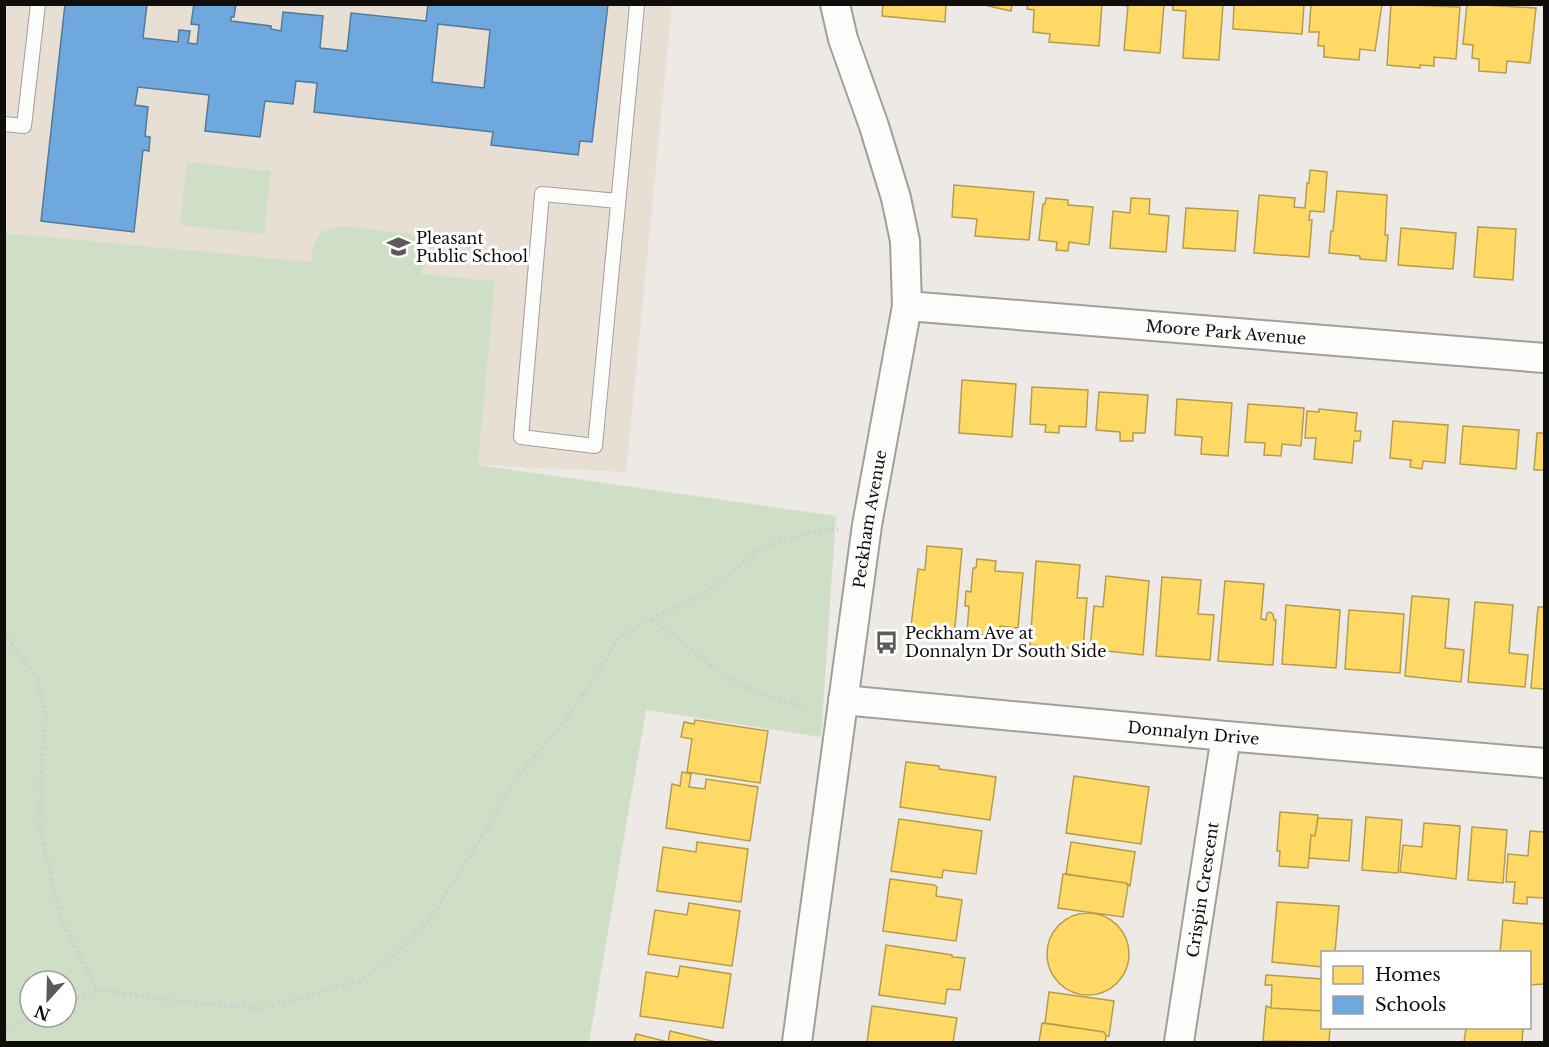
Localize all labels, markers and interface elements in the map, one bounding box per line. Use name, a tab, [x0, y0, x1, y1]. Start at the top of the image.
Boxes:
place label: Pleasant Public School	[416, 228, 528, 266]
school or university icon: Pleasant Public School	[385, 234, 411, 260]
street label: Moore Park Avenue	[1145, 316, 1307, 349]
street label: Peckham Avenue	[849, 448, 891, 590]
place label: Peckham Ave at Donnalyn Dr South Side	[905, 623, 1106, 661]
bus stop icon: Peckham Ave at Donnalyn Dr South Side	[874, 629, 900, 655]
street label: Donnalyn Drive	[1127, 717, 1260, 749]
street label: Crispin Crescent	[1182, 821, 1223, 959]
legend	[1321, 951, 1531, 1029]
text: Homes	[1375, 964, 1441, 986]
north arrow	[18, 969, 78, 1029]
text: Schools	[1375, 994, 1446, 1016]
text: N	[32, 1001, 53, 1025]

